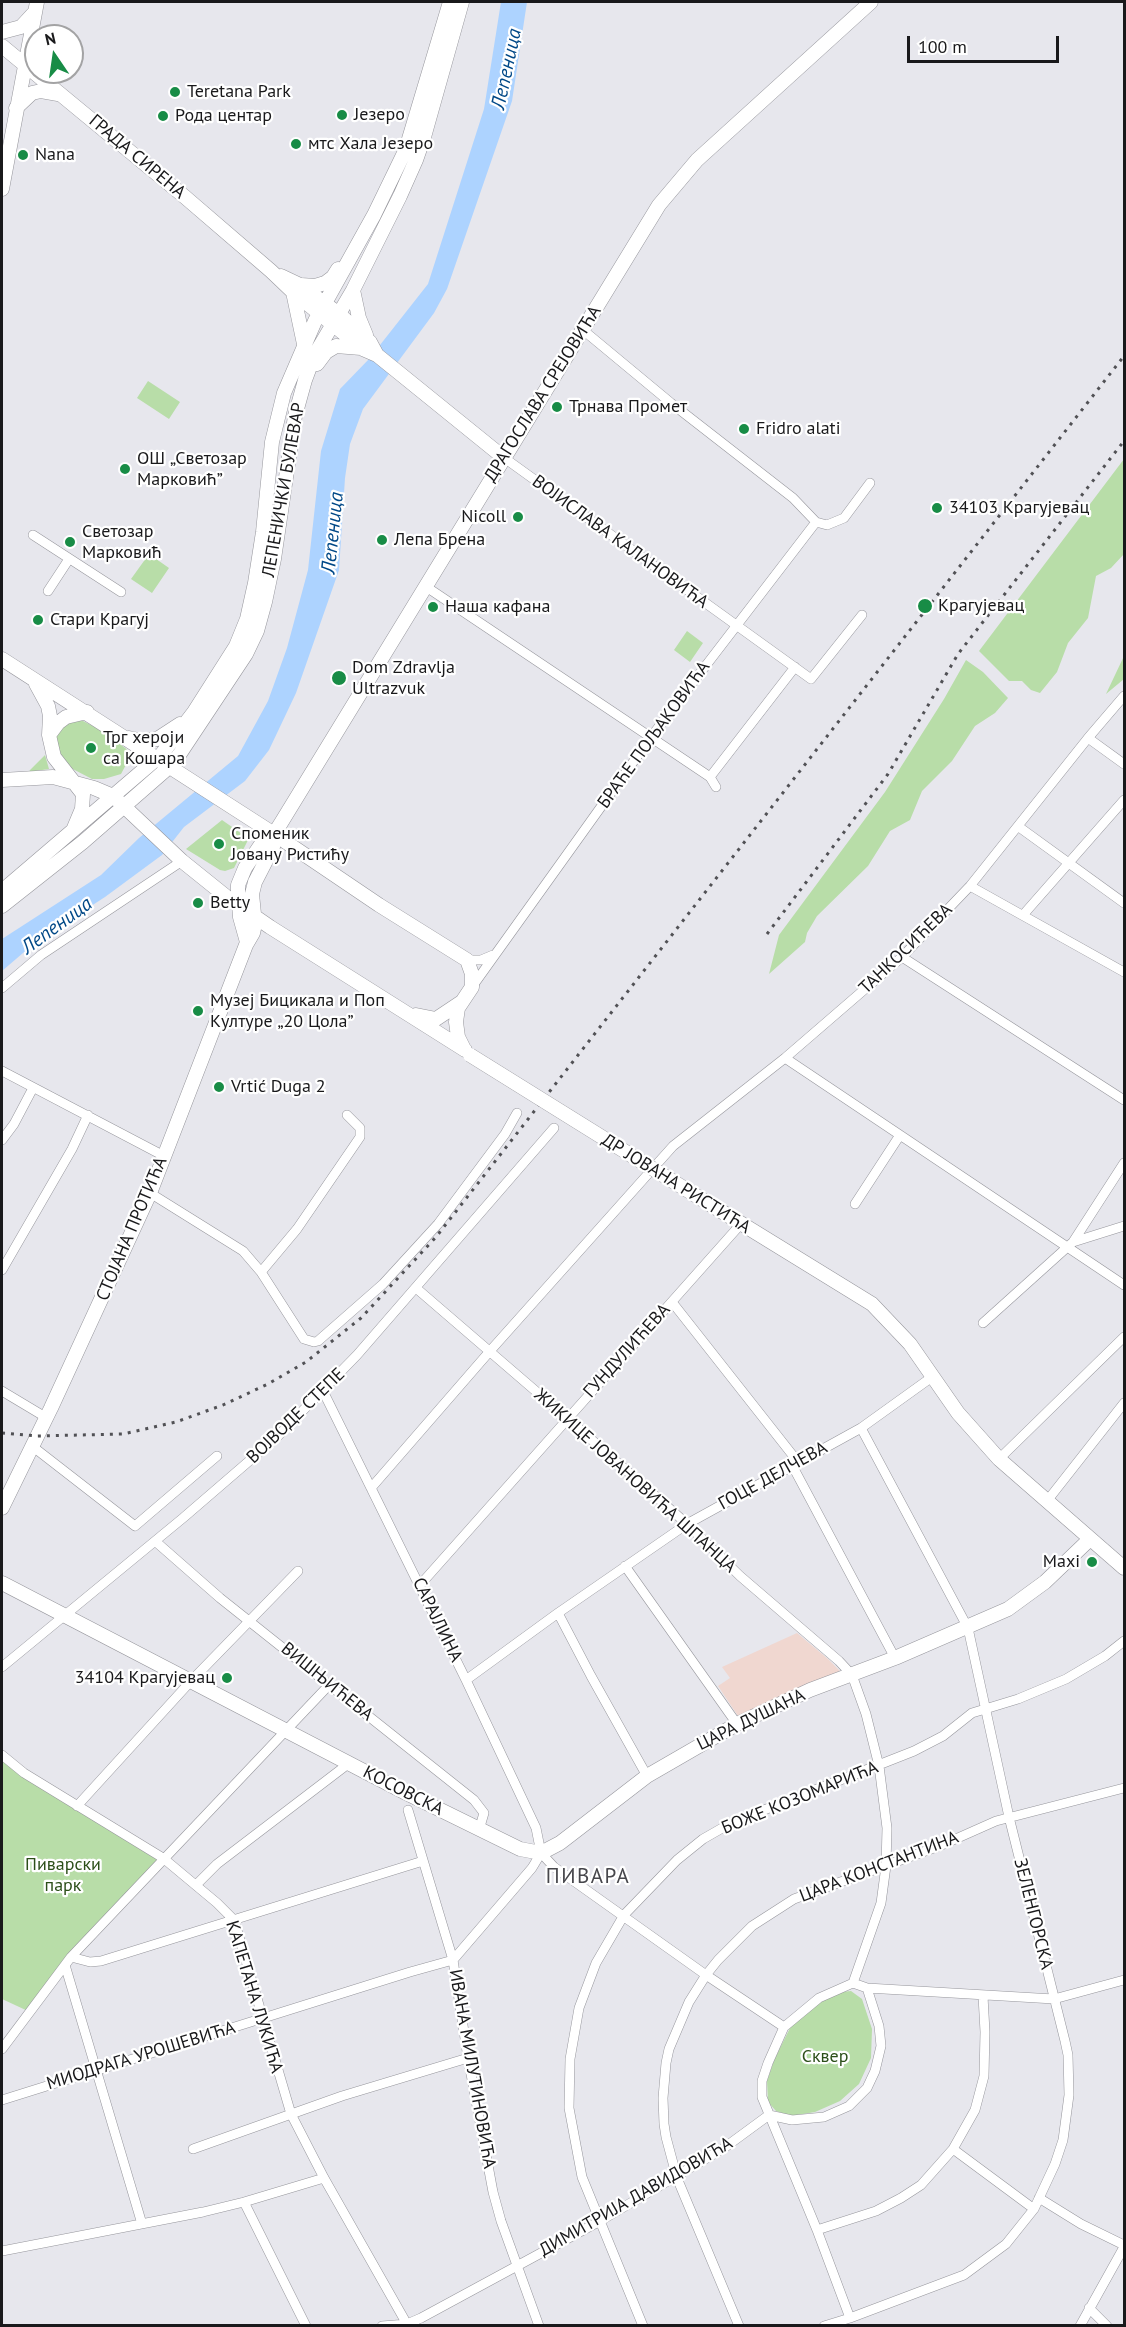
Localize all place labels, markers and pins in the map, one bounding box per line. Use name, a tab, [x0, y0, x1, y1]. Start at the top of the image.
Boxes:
place label: Teretana Park	[187, 81, 291, 103]
marker: Teretana Park	[168, 85, 182, 99]
place label: Језеро	[354, 104, 405, 126]
place label: Рода центар	[175, 105, 272, 127]
marker: Језеро	[335, 108, 349, 122]
marker: Рода центар	[156, 109, 170, 123]
place label: мтс Хала Језеро	[308, 133, 433, 155]
marker: мтс Хала Језеро	[289, 137, 303, 151]
place label: Nana	[35, 144, 75, 166]
marker: Nana	[16, 148, 30, 162]
place label: Трнава Промет	[569, 396, 687, 418]
marker: Трнава Промет	[550, 400, 564, 414]
place label: Fridro alati	[756, 418, 841, 440]
marker: Fridro alati	[737, 422, 751, 436]
place label: ОШ „Светозар Марковић”	[137, 448, 247, 490]
marker: ОШ „Светозар Марковић”	[118, 462, 132, 476]
place label: 34103 Крагујевац	[949, 497, 1089, 519]
marker: 34103 Крагујевац	[930, 501, 944, 515]
place label: Nicoll	[461, 506, 506, 528]
marker: Nicoll	[511, 510, 525, 524]
place label: Светозар Марковић	[82, 521, 162, 564]
place label: Лепа Брена	[394, 529, 485, 551]
marker: Лепа Брена	[375, 533, 389, 547]
marker: Светозар Марковић	[63, 535, 77, 549]
place label: Крагујевац	[938, 595, 1024, 617]
place label: Наша кафана	[445, 596, 550, 618]
marker: Крагујевац	[916, 597, 934, 615]
marker: Наша кафана	[426, 600, 440, 614]
place label: Стари Крагуј	[50, 609, 149, 631]
marker: Стари Крагуј	[31, 613, 45, 627]
place label: Dom Zdravlja Ultrazvuk	[352, 657, 455, 700]
marker: Dom Zdravlja Ultrazvuk	[330, 669, 348, 687]
place label: Трг хероји са Кошара	[103, 727, 185, 770]
marker: Трг хероји са Кошара	[84, 741, 98, 755]
place label: Споменик Јовану Ристићу	[231, 823, 349, 866]
marker: Споменик Јовану Ристићу	[212, 837, 226, 851]
place label: Betty	[210, 892, 250, 914]
marker: Betty	[191, 896, 205, 910]
place label: Музеј Бицикала и Поп Културе „20 Цола”	[210, 990, 385, 1032]
marker: Музеј Бицикала и Поп Културе „20 Цола”	[191, 1004, 205, 1018]
place label: Vrtić Duga 2	[231, 1076, 326, 1098]
marker: Vrtić Duga 2	[212, 1080, 226, 1094]
place label: Maxi	[1043, 1551, 1080, 1573]
marker: Maxi	[1085, 1555, 1099, 1569]
place label: 34104 Крагујевац	[75, 1667, 215, 1689]
marker: 34104 Крагујевац	[220, 1671, 234, 1685]

